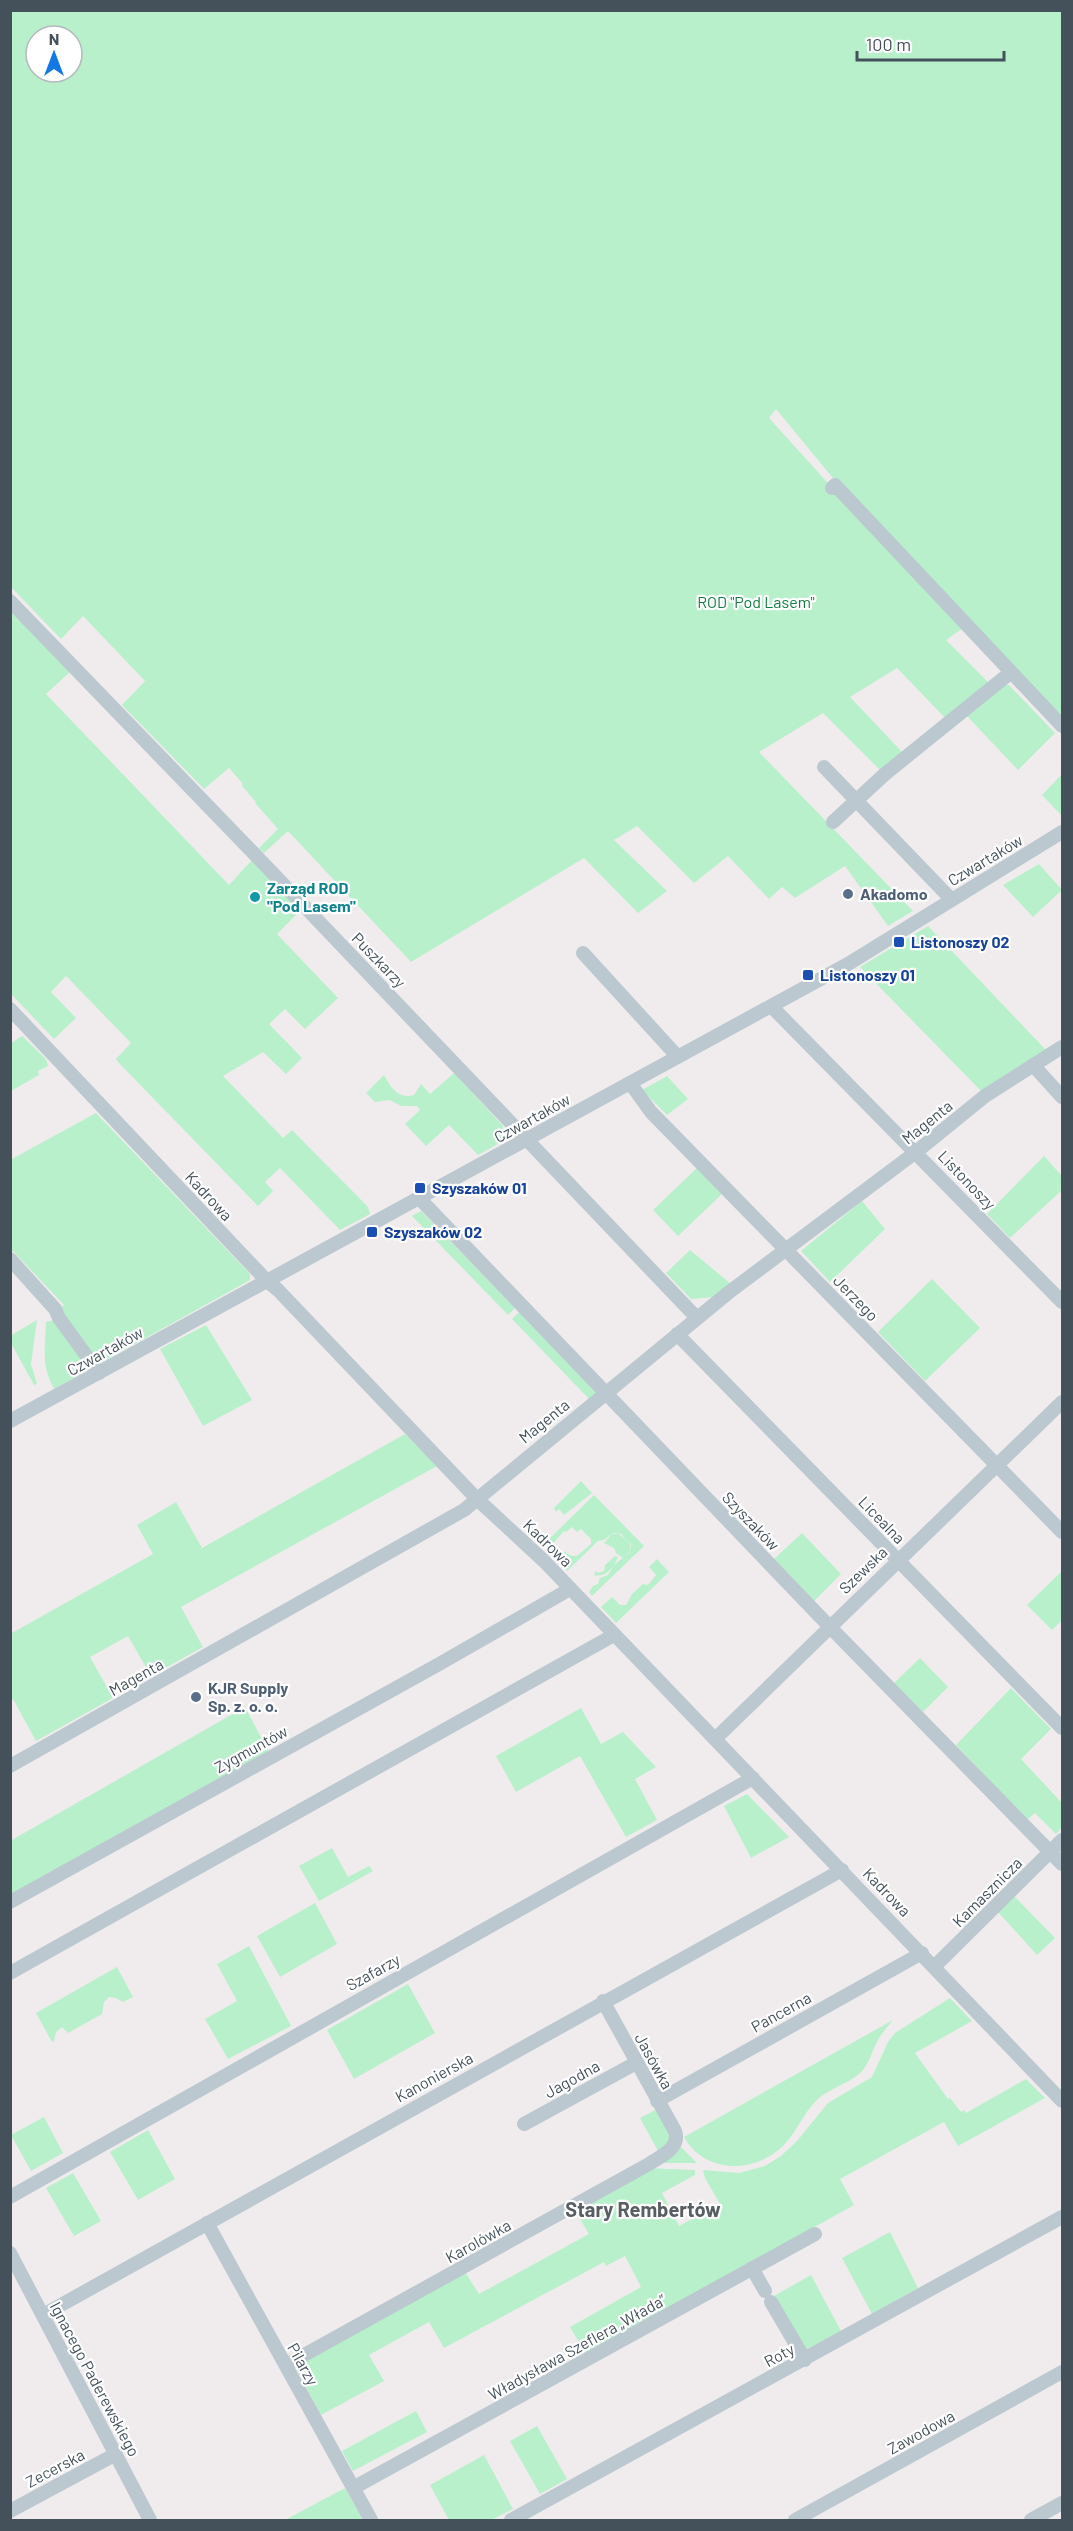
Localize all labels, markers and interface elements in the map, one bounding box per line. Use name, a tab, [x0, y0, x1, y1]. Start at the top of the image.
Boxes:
north arrow	[24, 24, 84, 84]
scale bar	[857, 24, 1004, 62]
text: N	[49, 29, 59, 48]
text: 100 m	[866, 33, 911, 55]
park label: ROD "Pod Lasem"	[697, 592, 815, 611]
street label: Czwartaków	[944, 830, 1026, 889]
place label: Zarząd ROD "Pod Lasem"	[267, 878, 356, 915]
place label: Akadomo	[860, 884, 928, 903]
marker: Akadomo	[841, 887, 855, 901]
marker: Zarząd ROD "Pod Lasem"	[248, 890, 262, 904]
street label: Puszkarzy	[348, 928, 411, 992]
place label: Listonoszy 02	[911, 932, 1010, 951]
marker: Listonoszy 02	[892, 935, 906, 949]
place label: Listonoszy 01	[820, 965, 915, 984]
marker: Listonoszy 01	[801, 968, 815, 982]
street label: Czwartaków	[490, 1089, 573, 1146]
street label: Magenta	[898, 1096, 956, 1148]
street label: Listonoszy	[935, 1146, 1001, 1214]
street label: Kadrowa	[182, 1167, 237, 1224]
place label: Szyszaków 01	[432, 1178, 527, 1197]
marker: Szyszaków 01	[413, 1181, 427, 1195]
place label: Szyszaków 02	[384, 1222, 482, 1241]
marker: Szyszaków 02	[365, 1225, 379, 1239]
street label: Jerzego	[830, 1271, 883, 1325]
street label: Czwartaków	[63, 1322, 146, 1379]
street label: Magenta	[515, 1395, 573, 1447]
street label: Szyszaków	[719, 1487, 784, 1554]
street label: Licealna	[855, 1492, 910, 1547]
street label: Kadrowa	[520, 1515, 577, 1570]
street label: Szewska	[835, 1542, 891, 1597]
street label: Magenta	[105, 1654, 166, 1699]
place label: KJR Supply Sp. z. o. o.	[208, 1678, 288, 1715]
marker: KJR Supply Sp. z. o. o.	[189, 1690, 203, 1704]
street label: Zygmuntów	[211, 1721, 291, 1776]
street label: Kamasznicza	[948, 1853, 1025, 1930]
street label: Kadrowa	[860, 1863, 915, 1920]
street label: Szafarzy	[343, 1949, 404, 1994]
street label: Pancerna	[747, 1987, 814, 2036]
street label: Jasówka	[631, 2029, 678, 2092]
street label: Kanonierska	[392, 2047, 476, 2106]
street label: Jagodna	[541, 2056, 603, 2101]
district label: Stary Rembertów	[565, 2197, 721, 2221]
street label: Karolówka	[442, 2215, 514, 2266]
street label: Władysława Szeflera „Włada”	[485, 2289, 670, 2403]
street label: Ignacego Paderewskiego	[47, 2298, 144, 2459]
street label: Roty	[760, 2338, 798, 2370]
street label: Pilarzy	[284, 2339, 323, 2389]
street label: Zawodowa	[884, 2405, 958, 2458]
street label: Zecerska	[22, 2444, 87, 2491]

